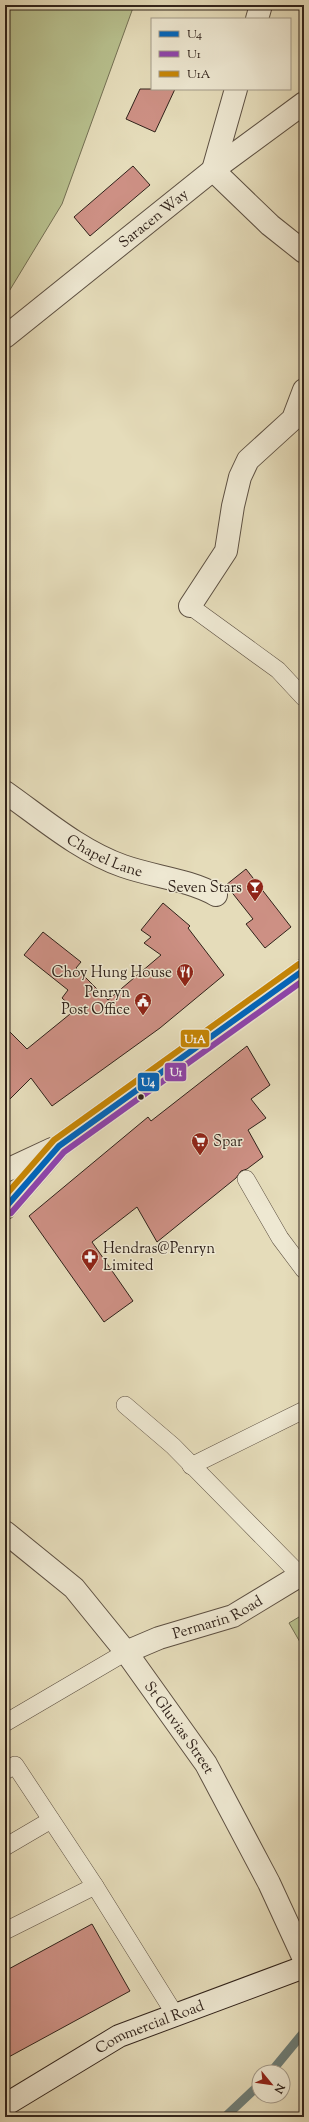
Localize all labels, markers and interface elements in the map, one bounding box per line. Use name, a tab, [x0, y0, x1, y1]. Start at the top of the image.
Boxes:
legend	[151, 18, 291, 90]
text: U4	[187, 26, 202, 44]
text: U1	[187, 46, 201, 64]
text: U1A	[187, 66, 211, 84]
street label: Saracen Way	[115, 184, 194, 254]
street label: Chapel Lane	[62, 830, 145, 883]
bar icon: Seven Stars	[245, 877, 265, 902]
place label: Seven Stars	[168, 878, 242, 899]
restaurant icon: Choy Hung House	[175, 962, 195, 987]
place label: Choy Hung House	[51, 963, 172, 984]
place label: Penryn Post Office	[61, 983, 130, 1021]
public building icon: Penryn Post Office	[133, 991, 153, 1016]
line badge: U1A	[180, 1029, 210, 1048]
text: U1A	[183, 1032, 206, 1048]
line badge: U1	[164, 1062, 187, 1082]
text: U1	[169, 1065, 183, 1081]
line badge: U4	[137, 1072, 160, 1092]
text: U4	[140, 1075, 155, 1091]
unlabelled marker	[136, 1092, 146, 1102]
supermarket icon: Spar	[190, 1131, 210, 1156]
place label: Spar	[213, 1132, 243, 1153]
place label: Hendras@Penryn Limited	[103, 1239, 215, 1277]
pharmacy icon: Hendras@Penryn Limited	[80, 1247, 100, 1272]
street label: Permarin Road	[170, 1591, 268, 1645]
street label: St Gluvias Street	[138, 1678, 218, 1778]
street label: Commercial Road	[92, 1996, 208, 2060]
north arrow	[251, 2064, 291, 2104]
text: N	[270, 2080, 288, 2096]

